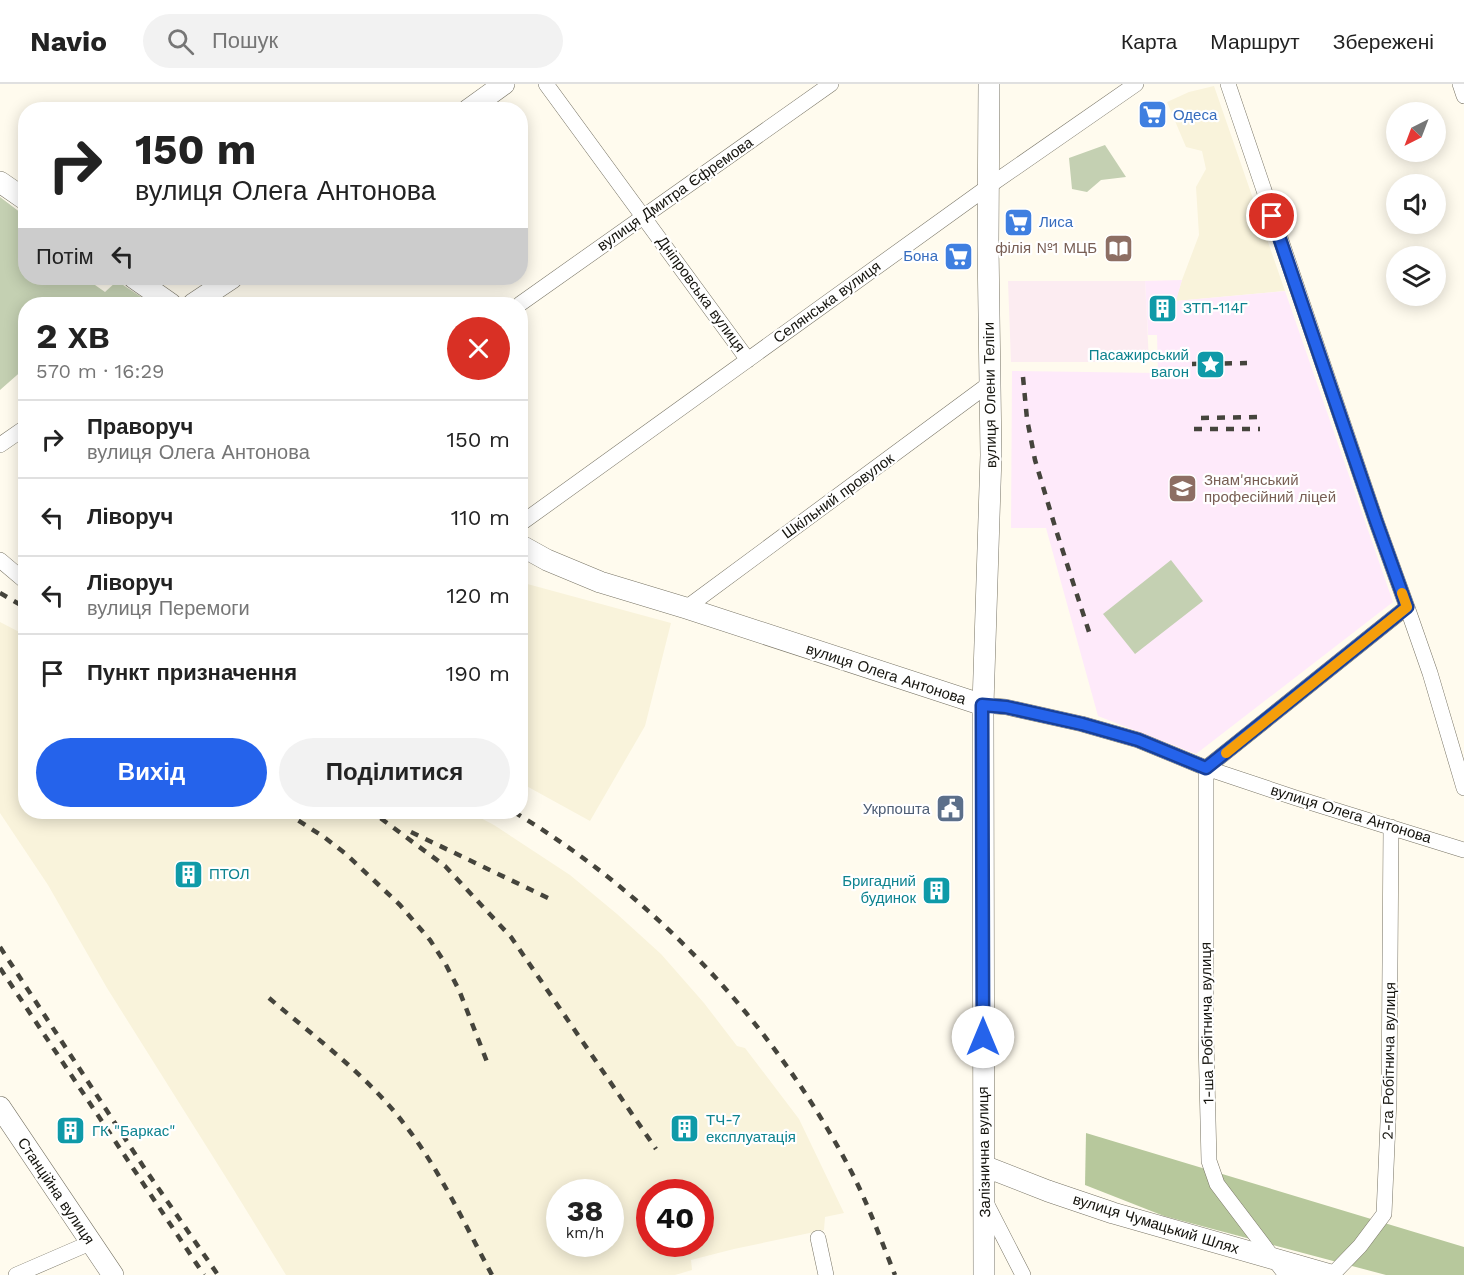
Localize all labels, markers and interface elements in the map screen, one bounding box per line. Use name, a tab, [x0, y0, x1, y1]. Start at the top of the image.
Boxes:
search box	[143, 14, 563, 68]
text: Navio	[30, 25, 107, 58]
icon: search	[164, 25, 197, 58]
text: Пошук	[212, 28, 278, 53]
text: Карта	[1121, 29, 1177, 54]
text: Маршрут	[1210, 29, 1300, 54]
text: Збережені	[1333, 29, 1434, 54]
supermarket icon: Одеса	[1136, 99, 1168, 131]
north arrow	[1386, 102, 1446, 162]
map controls	[1386, 102, 1446, 306]
place label: Одеса	[1173, 106, 1218, 124]
text: 150 m	[135, 125, 256, 174]
icon: right	[36, 126, 114, 204]
street label: вулиця Дмитра Єфремова	[594, 133, 757, 255]
button: sound	[1386, 174, 1446, 234]
text: вулиця Олега Антонова	[135, 175, 436, 207]
pin	[1246, 190, 1297, 241]
icon: arrive	[1255, 199, 1288, 232]
supermarket icon: Лиса	[1002, 206, 1034, 238]
place label: Лиса	[1039, 213, 1074, 231]
library icon: філія №1 МЦБ	[1102, 232, 1134, 264]
street label: Дніпровська вулиця	[653, 233, 749, 355]
place label: філія №1 МЦБ	[995, 239, 1097, 257]
icon: left	[106, 240, 139, 273]
supermarket icon: Бона	[943, 240, 975, 272]
text: Потім	[36, 244, 94, 269]
button: layers	[1386, 246, 1446, 306]
place label: Бона	[903, 247, 939, 265]
street label: Селянська вулиця	[770, 257, 884, 347]
building icon: ЗТП-114Г	[1146, 292, 1178, 324]
place label: ЗТП-114Г	[1183, 299, 1248, 317]
text: 2 хв	[36, 315, 110, 357]
button: close	[447, 317, 510, 380]
street label: вулиця Олени Теліги	[980, 322, 1000, 468]
place label: Пасажирський вагон	[1089, 346, 1189, 381]
place icon: Пасажирський вагон	[1194, 348, 1226, 380]
text: 570 m · 16:29	[36, 359, 164, 383]
text: Праворуч	[87, 414, 193, 439]
icon: right	[36, 423, 69, 456]
text: 150 m	[446, 427, 510, 452]
text: вулиця Олега Антонова	[87, 440, 310, 464]
street label: Шкільний провулок	[779, 449, 898, 543]
place label: Знам'янський професійний ліцей	[1204, 471, 1336, 506]
school or university icon: Знам'янський професійний ліцей	[1167, 473, 1199, 505]
icon: left	[36, 501, 69, 534]
text: Ліворуч	[87, 504, 173, 529]
text: 110 m	[451, 505, 510, 530]
text: Ліворуч	[87, 570, 173, 595]
icon: left	[36, 579, 69, 612]
text: 120 m	[446, 583, 510, 608]
text: вулиця Перемоги	[87, 596, 250, 620]
street label: вулиця Олега Антонова	[804, 640, 969, 709]
icon: arrive	[36, 657, 69, 690]
text: Пункт призначення	[87, 660, 297, 685]
text: 190 m	[446, 661, 510, 686]
button: Вихід	[36, 738, 267, 807]
button: Поділитися	[279, 738, 510, 807]
street label: вулиця Олега Антонова	[1268, 781, 1434, 847]
public building icon: Укрпошта	[935, 793, 967, 825]
place label: Укрпошта	[863, 800, 931, 818]
building icon: ПТОЛ	[172, 858, 204, 890]
place label: ПТОЛ	[209, 865, 250, 883]
place label: Бригадний будинок	[842, 872, 916, 907]
building icon: Бригадний будинок	[921, 874, 953, 906]
street label: 1-ша Робітнича вулиця	[1197, 942, 1217, 1104]
street label: 2-га Робітнича вулиця	[1379, 982, 1399, 1140]
position arrow	[951, 1005, 1015, 1069]
street label: Залізнична вулиця	[974, 1086, 994, 1218]
place label: ТЧ-7 експлуатація	[706, 1111, 796, 1146]
building icon: ТЧ-7 експлуатація	[669, 1113, 701, 1145]
building icon: ГК "Баркас"	[55, 1115, 87, 1147]
place label: ГК "Баркас"	[92, 1122, 175, 1140]
street label: Станційна вулиця	[14, 1134, 98, 1248]
speed limit sign: 40	[636, 1179, 714, 1257]
street label: вулиця Чумацький Шлях	[1071, 1190, 1242, 1258]
text: 38	[567, 1193, 603, 1228]
text: km/h	[566, 1224, 604, 1242]

